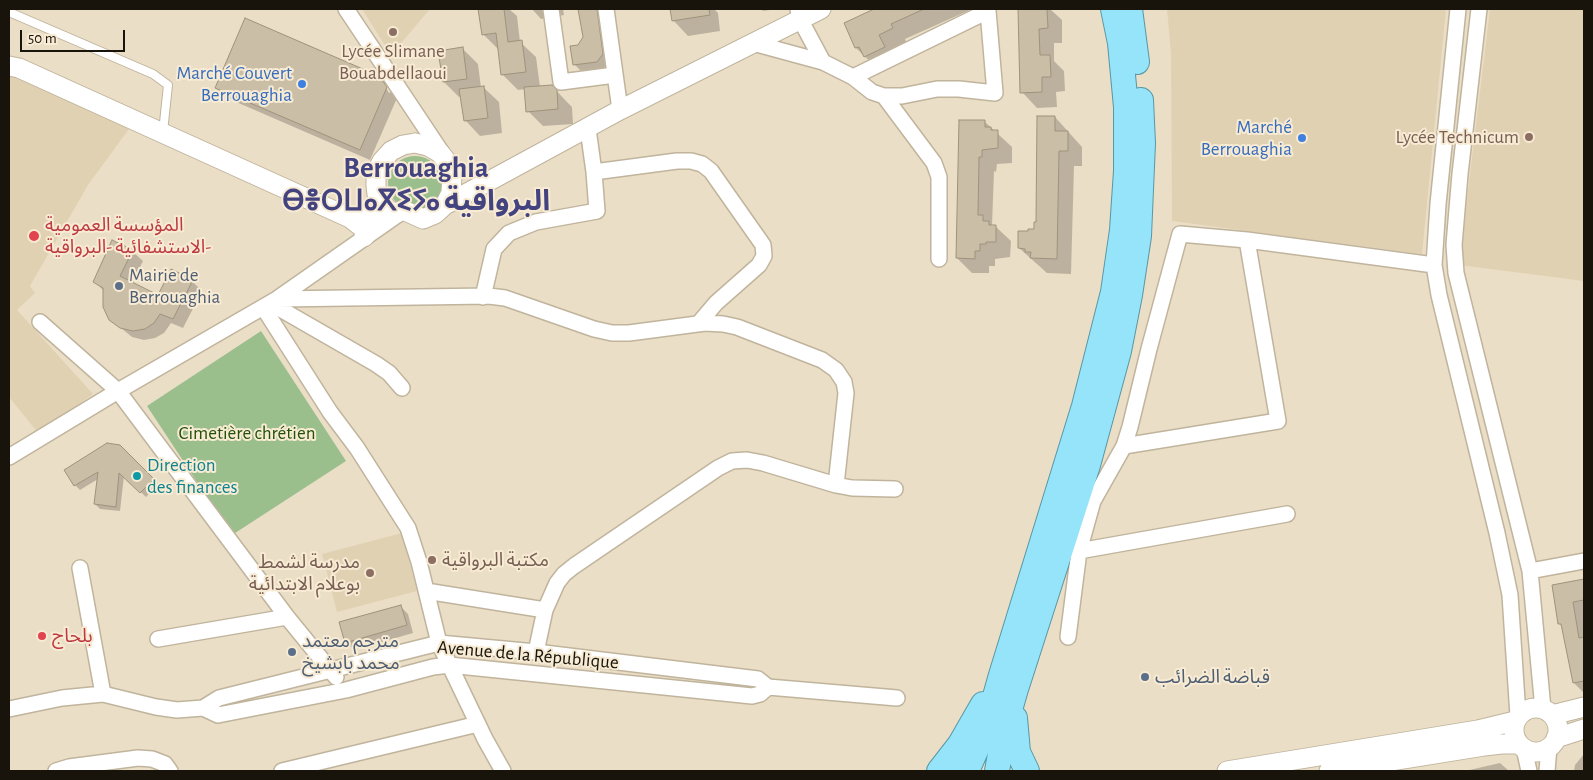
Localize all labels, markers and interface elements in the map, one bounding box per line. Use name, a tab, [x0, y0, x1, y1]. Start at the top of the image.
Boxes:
scale bar	[22, 20, 128, 52]
marker: Lycée Slimane Bouabdellaoui	[387, 26, 399, 38]
text: 50 m	[28, 31, 57, 46]
place label: Lycée Slimane Bouabdellaoui	[339, 40, 447, 84]
place label: Marché Couvert Berrouaghia	[176, 62, 292, 106]
marker: Marché Couvert Berrouaghia	[296, 78, 308, 90]
place label: Marché Berrouaghia	[1201, 116, 1292, 160]
place label: Lycée Technicum	[1396, 126, 1519, 148]
marker: Lycée Technicum	[1523, 131, 1535, 143]
marker: Marché Berrouaghia	[1296, 132, 1308, 144]
district label: Berrouaghia ⴱⴻⵔⵡⴰⴳⵉⵢⴰ البرواقية	[282, 151, 550, 219]
place label: المؤسسة العمومية الاستشفائية -البرواقية-	[45, 214, 211, 258]
marker: المؤسسة العمومية الاستشفائية -البرواقية-	[27, 229, 41, 243]
place label: Mairie de Berrouaghia	[129, 264, 220, 308]
marker: Mairie de Berrouaghia	[113, 280, 125, 292]
park label: Cimetière chrétien	[179, 422, 315, 444]
place label: Direction des finances	[147, 454, 238, 498]
marker: Direction des finances	[131, 470, 143, 482]
place label: مكتبة البرواقية	[442, 549, 549, 571]
place label: مدرسة لشمط بوعلام الابتدائية	[249, 551, 360, 595]
marker: مكتبة البرواقية	[426, 554, 438, 566]
marker: مدرسة لشمط بوعلام الابتدائية	[364, 567, 376, 579]
place label: بلحاج	[52, 625, 93, 647]
marker: بلحاج	[36, 630, 48, 642]
place label: مترجم معتمد محمد بابشيخ	[302, 630, 400, 674]
street label: Avenue de la République	[436, 636, 620, 674]
marker: مترجم معتمد محمد بابشيخ	[286, 646, 298, 658]
place label: قباضة الضرائب	[1155, 666, 1270, 688]
marker: قباضة الضرائب	[1139, 671, 1151, 683]

